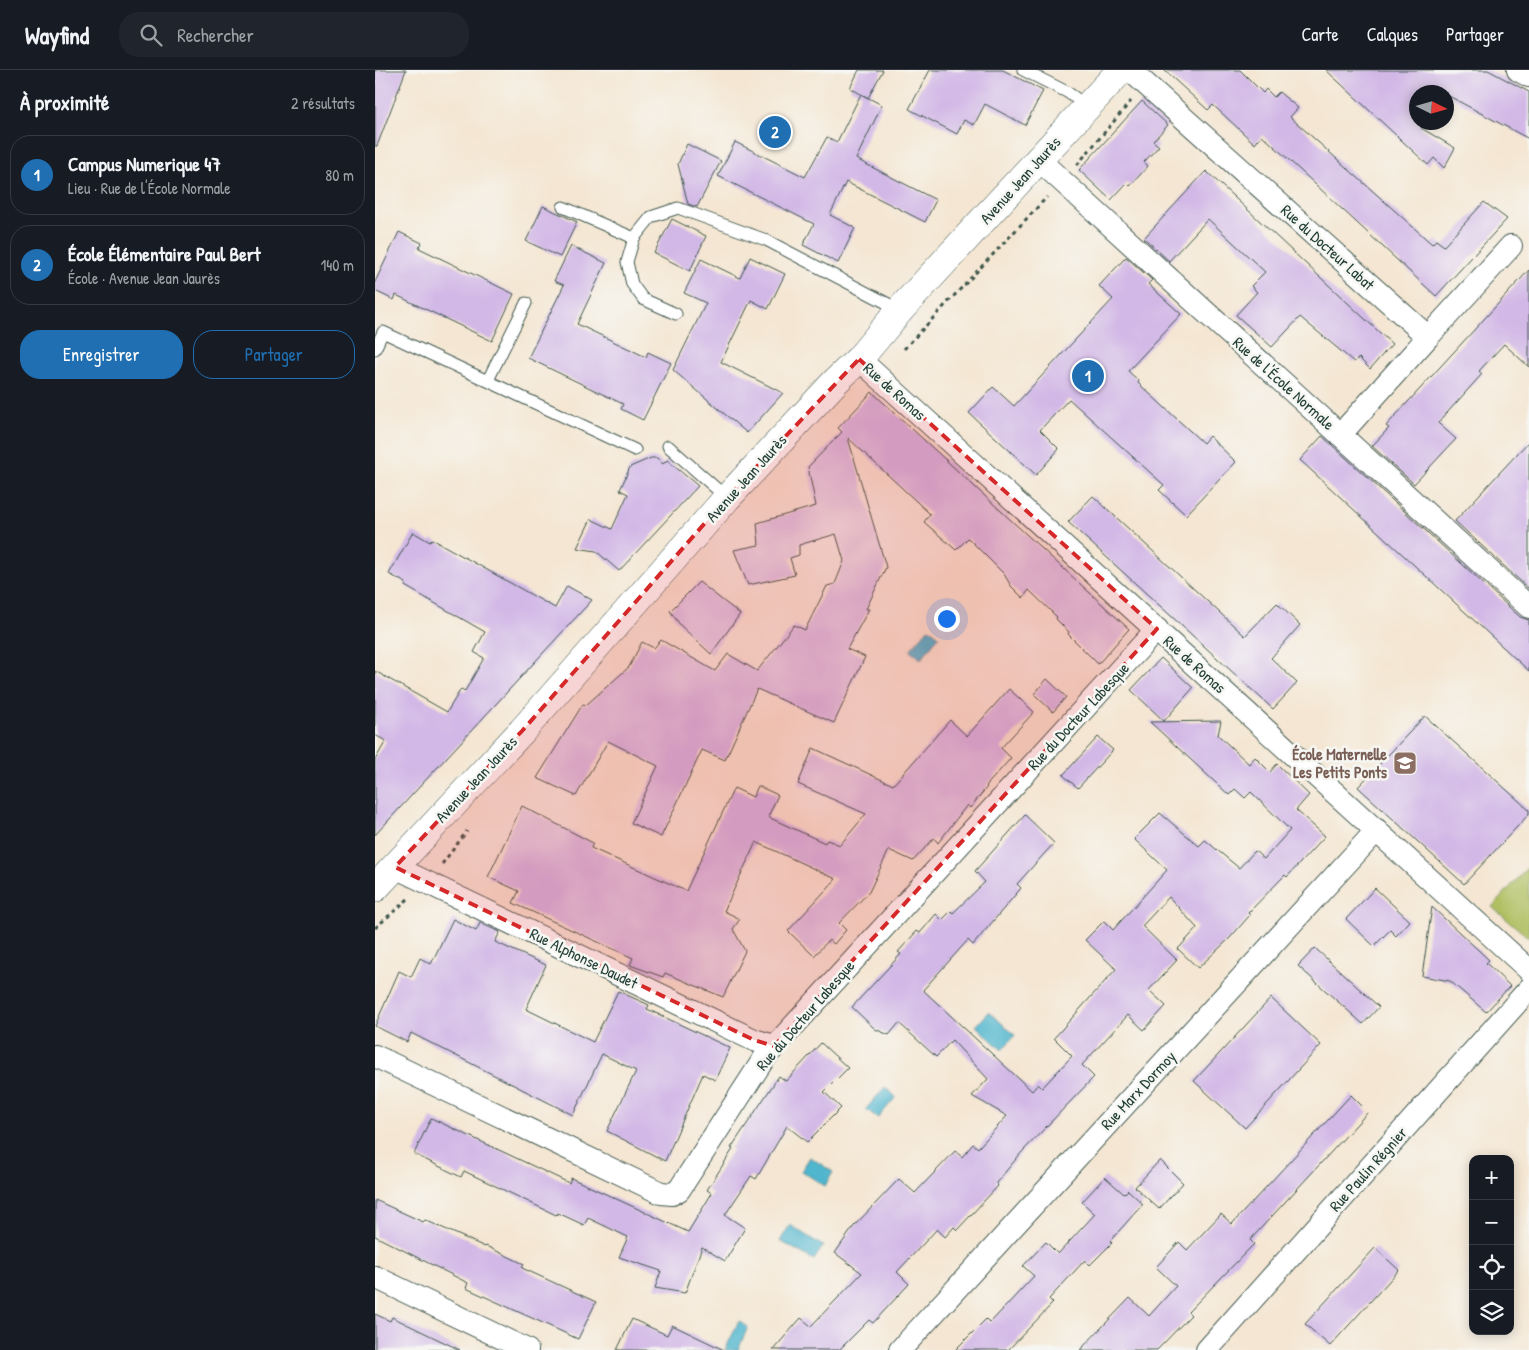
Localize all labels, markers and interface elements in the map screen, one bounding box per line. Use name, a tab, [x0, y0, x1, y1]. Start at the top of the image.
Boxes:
search box	[119, 12, 469, 57]
text: Wayfind	[25, 19, 89, 51]
icon: search	[137, 21, 165, 49]
text: Rechercher	[177, 22, 254, 48]
text: Carte	[1301, 22, 1339, 47]
text: Calques	[1367, 22, 1418, 47]
text: Partager	[1446, 22, 1504, 47]
north arrow	[1409, 85, 1454, 130]
text: À proximité	[20, 88, 109, 117]
text: 2 résultats	[291, 92, 355, 114]
pin: 2	[759, 113, 791, 151]
street label: Avenue Jean Jaurès	[975, 131, 1065, 229]
text: Campus Numerique 47	[68, 151, 221, 177]
text: 1	[34, 164, 40, 186]
text: 80 m	[325, 164, 354, 186]
text: Lieu · Rue de l'École Normale	[68, 177, 231, 199]
street label: Rue du Docteur Labat	[1276, 199, 1380, 295]
text: École Élémentaire Paul Bert	[68, 241, 261, 267]
text: 2	[33, 254, 41, 276]
text: 140 m	[320, 254, 354, 276]
text: École · Avenue Jean Jaurès	[68, 267, 220, 289]
button: Enregistrer	[20, 330, 183, 379]
button: Partager	[193, 330, 355, 379]
street label: Rue de l'École Normale	[1228, 331, 1340, 435]
street label: Rue de Romas	[859, 357, 931, 425]
pin: 1	[1072, 357, 1104, 395]
street label: Avenue Jean Jaurès	[701, 429, 791, 527]
your location	[934, 606, 960, 632]
street label: Rue de Romas	[1159, 630, 1231, 698]
street label: Rue du Docteur Labesque	[1022, 657, 1134, 775]
street label: Avenue Jean Jaurès	[430, 731, 522, 827]
place label: École Maternelle Les Petits Ponts	[1292, 743, 1388, 783]
school or university icon: École Maternelle Les Petits Ponts	[1392, 750, 1418, 776]
street label: Rue Alphonse Daudet	[526, 922, 642, 994]
street label: Rue du Docteur Labesque	[751, 955, 860, 1075]
street label: Rue Marx Dormoy	[1096, 1045, 1181, 1134]
street label: Rue Paulin Régnier	[1324, 1122, 1412, 1216]
map controls	[1469, 1155, 1514, 1335]
button: +	[1469, 1155, 1514, 1200]
button: −	[1469, 1200, 1514, 1245]
button: locate	[1469, 1245, 1514, 1290]
button: layers	[1469, 1290, 1514, 1335]

